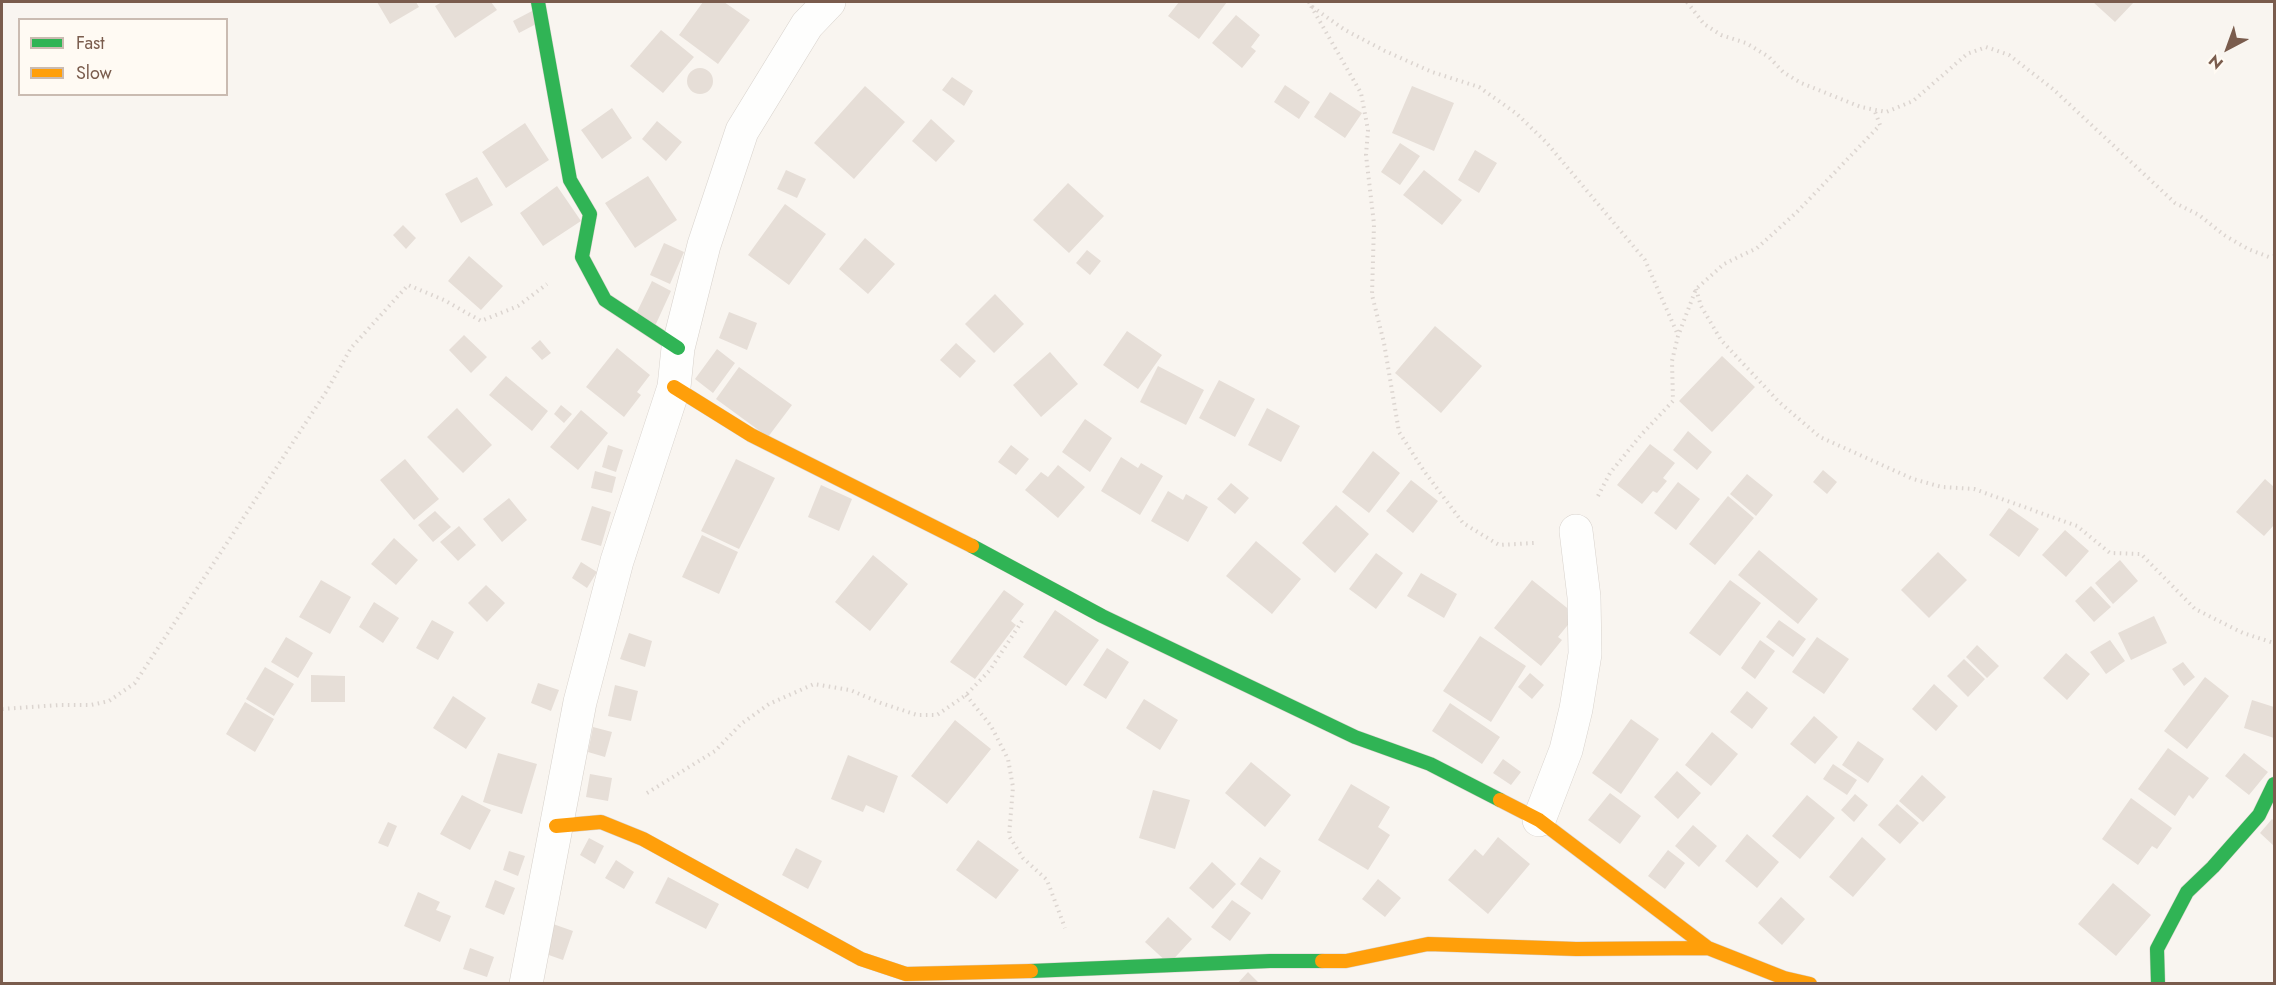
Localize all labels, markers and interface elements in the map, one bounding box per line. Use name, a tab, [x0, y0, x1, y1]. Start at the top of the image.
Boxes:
legend	[18, 18, 228, 96]
north arrow	[2198, 18, 2258, 78]
text: Fast	[76, 30, 105, 56]
text: N	[2204, 49, 2228, 75]
text: Slow	[76, 60, 112, 86]

